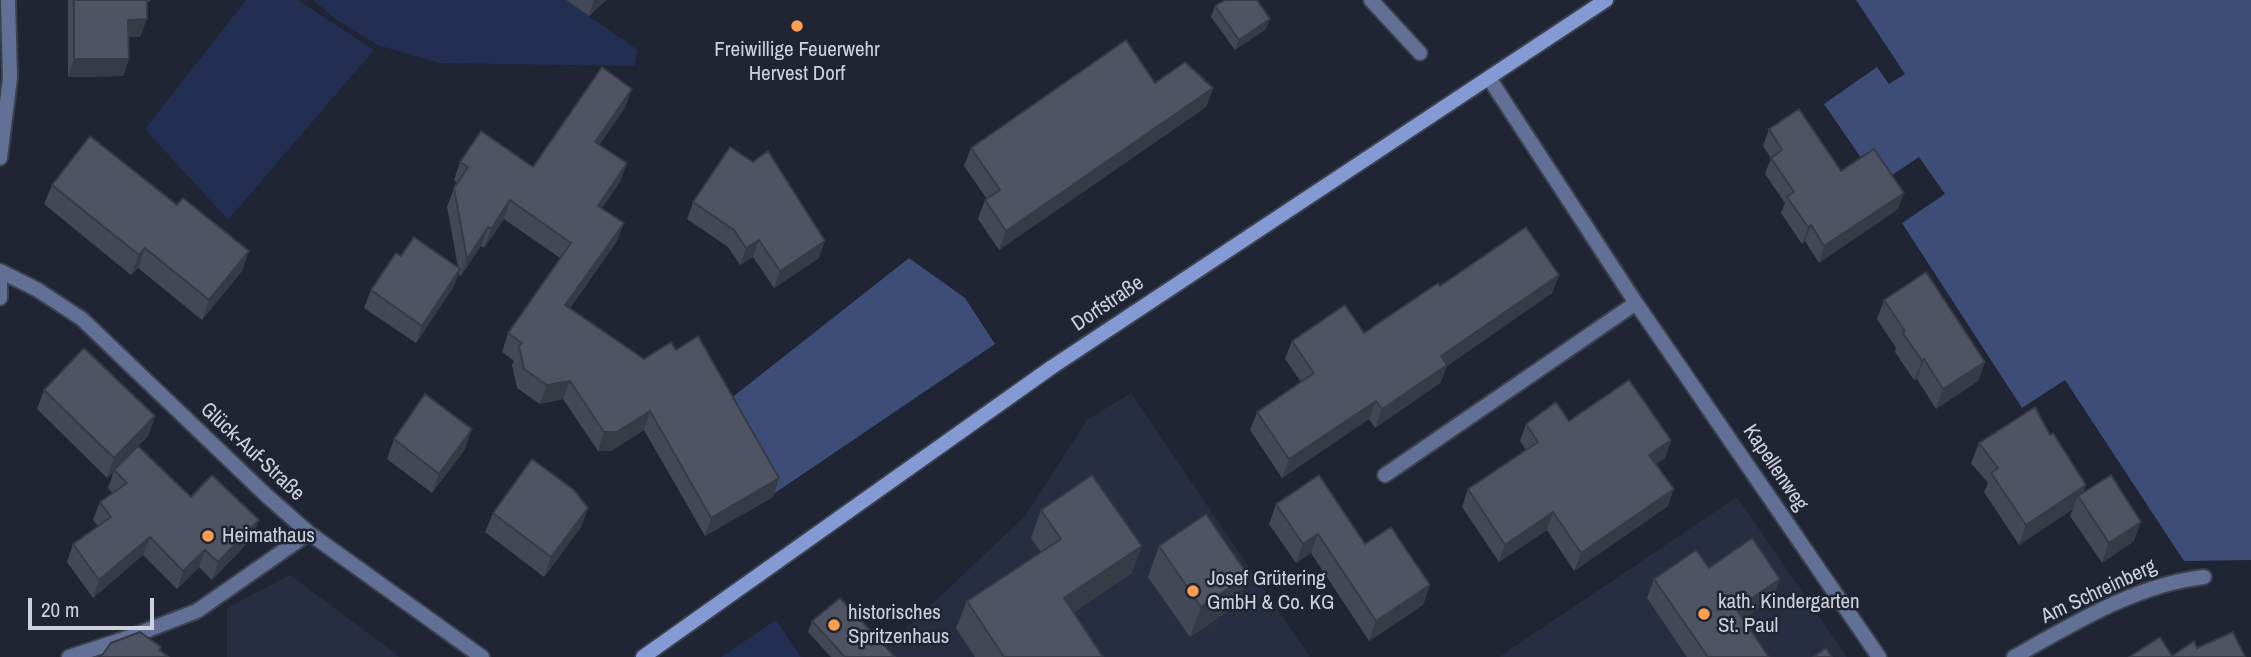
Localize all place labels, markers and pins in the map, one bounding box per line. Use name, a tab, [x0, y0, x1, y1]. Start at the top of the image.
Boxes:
marker: Freiwillige Feuerwehr Hervest Dorf	[789, 18, 805, 34]
place label: Freiwillige Feuerwehr Hervest Dorf	[714, 37, 880, 87]
place label: Heimathaus	[222, 523, 315, 549]
marker: Heimathaus	[200, 528, 216, 544]
place label: Josef Grütering GmbH & Co. KG	[1207, 566, 1334, 616]
marker: Josef Grütering GmbH & Co. KG	[1185, 583, 1201, 599]
place label: kath. Kindergarten St. Paul	[1718, 589, 1860, 639]
place label: historisches Spritzenhaus	[848, 600, 949, 650]
marker: kath. Kindergarten St. Paul	[1696, 606, 1712, 622]
marker: historisches Spritzenhaus	[826, 617, 842, 633]

